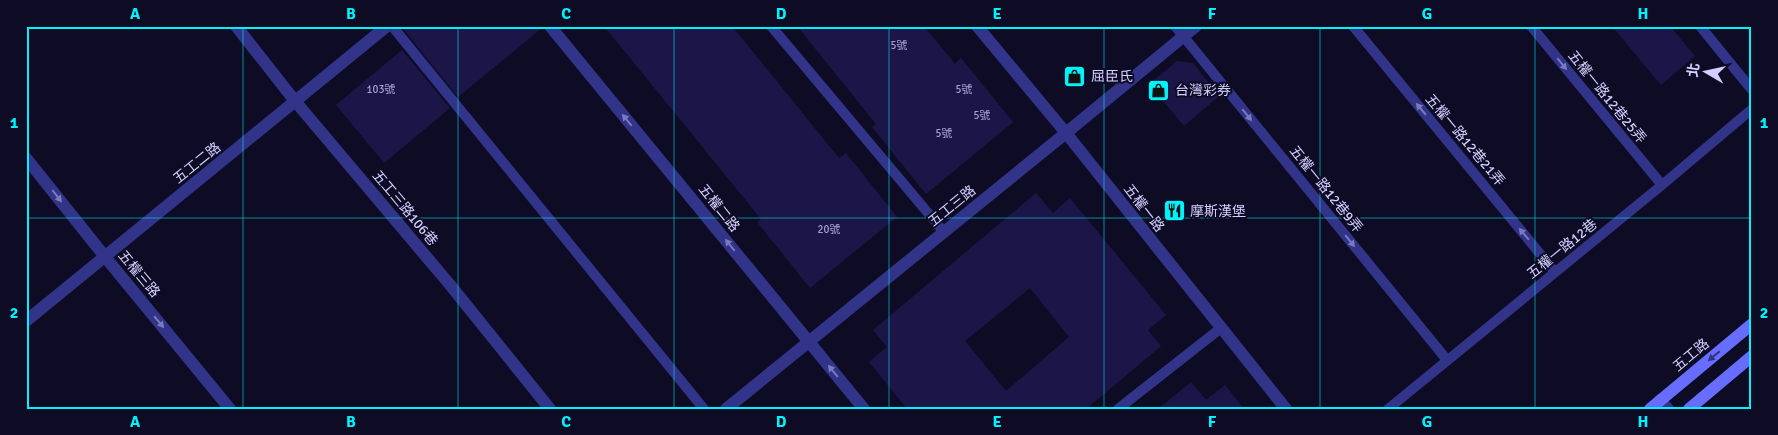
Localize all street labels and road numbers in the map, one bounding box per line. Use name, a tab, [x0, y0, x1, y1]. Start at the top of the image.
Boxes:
street label: 五權一路12巷25弄	[1564, 47, 1650, 147]
street label: 五權一路12巷21弄	[1422, 91, 1508, 189]
street label: 五工二路	[170, 139, 224, 187]
street label: 五權一路12巷9弄	[1286, 142, 1366, 236]
street label: 五工三路106巷	[369, 167, 441, 249]
street label: 五權二路	[695, 181, 743, 235]
street label: 五權一路	[1120, 181, 1168, 235]
street label: 五工三路	[925, 182, 979, 230]
street label: 五權一路12巷	[1524, 216, 1600, 282]
street label: 五權三路	[114, 247, 164, 301]
street label: 五工路	[1669, 335, 1713, 375]

